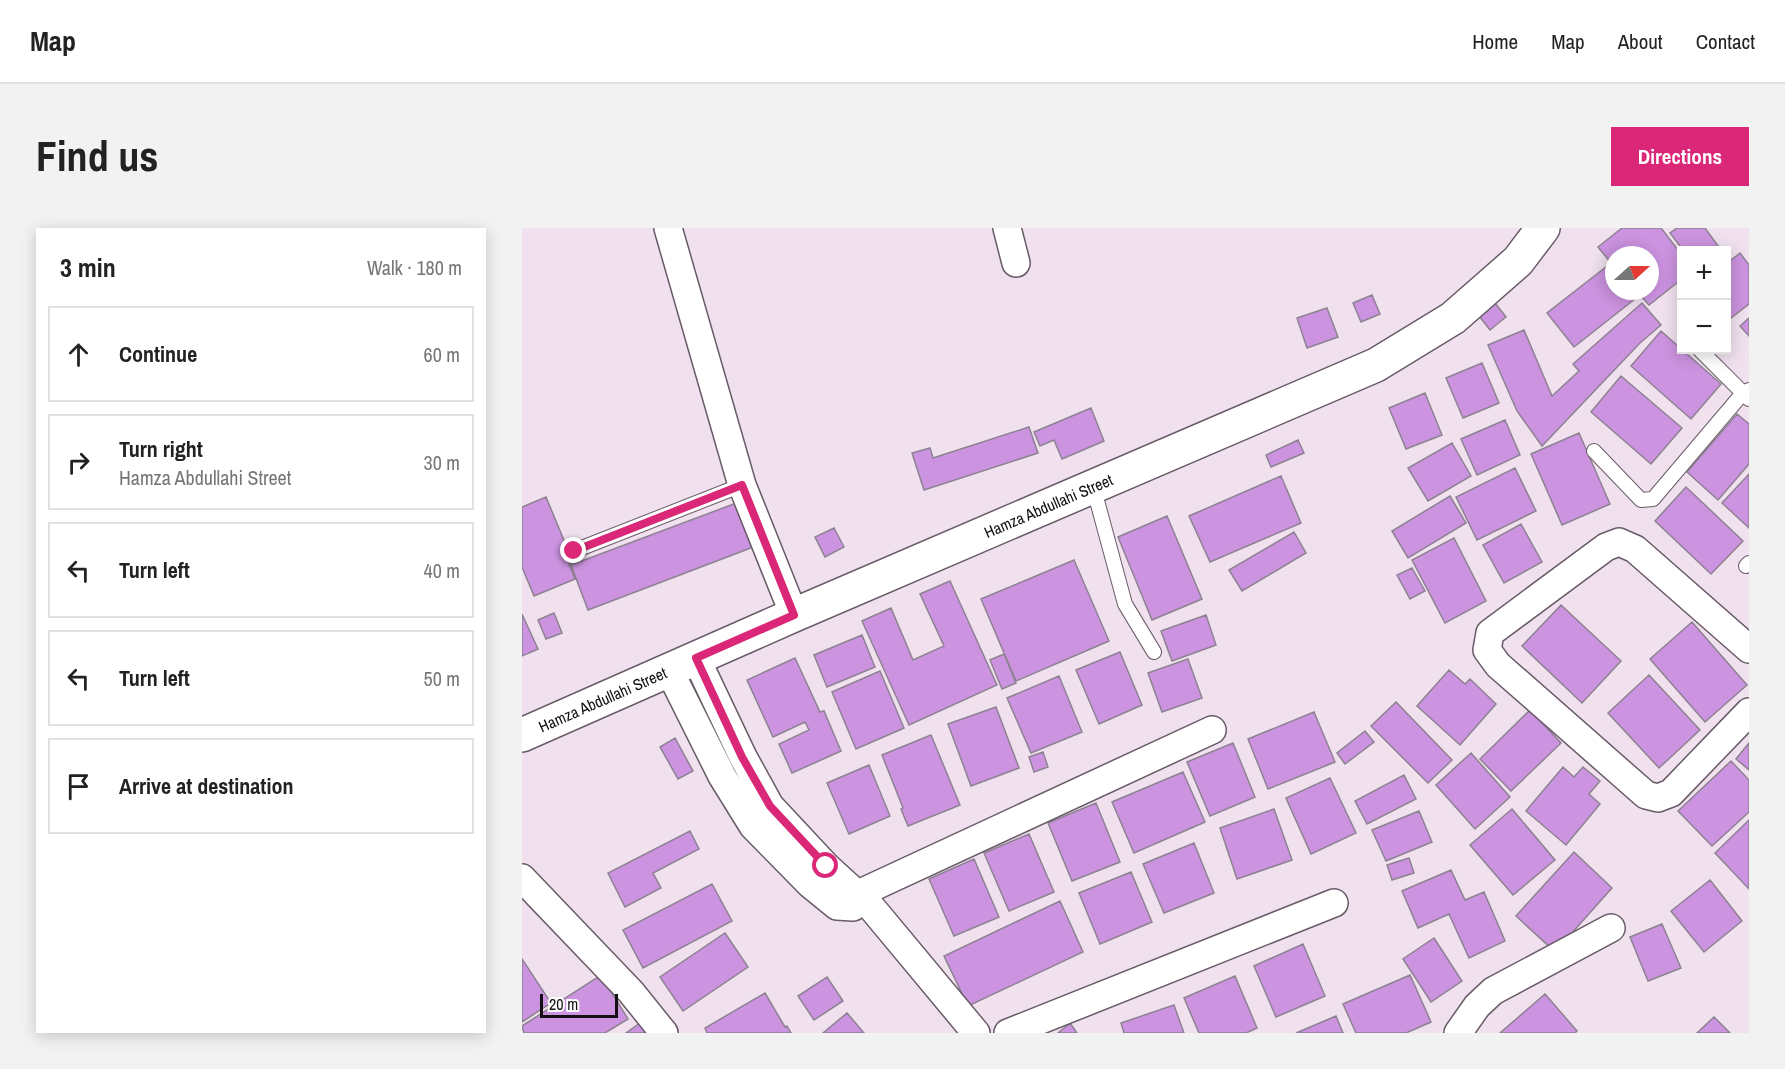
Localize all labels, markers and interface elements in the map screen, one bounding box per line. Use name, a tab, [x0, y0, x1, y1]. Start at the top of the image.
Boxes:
text: Map	[30, 22, 76, 60]
text: Home	[1472, 27, 1518, 56]
text: Map	[1551, 27, 1585, 56]
text: About	[1618, 27, 1663, 56]
text: Contact	[1696, 27, 1755, 56]
button: Directions	[1611, 127, 1749, 186]
text: Find us	[36, 128, 158, 184]
north arrow	[1605, 246, 1659, 300]
map controls	[1677, 246, 1731, 354]
button: +	[1677, 246, 1731, 300]
text: 3 min	[60, 250, 116, 285]
text: Walk · 180 m	[367, 254, 462, 281]
button: −	[1677, 300, 1731, 354]
icon: ahead	[62, 338, 95, 371]
text: Continue	[119, 339, 197, 369]
text: 60 m	[424, 341, 460, 368]
text: Turn right	[119, 434, 203, 464]
icon: right	[62, 446, 95, 479]
text: 30 m	[424, 449, 460, 476]
text: Hamza Abdullahi Street	[119, 464, 291, 491]
street label: Hamza Abdullahi Street	[981, 468, 1116, 543]
route end	[560, 537, 586, 563]
icon: left	[62, 554, 95, 587]
text: Turn left	[119, 555, 190, 585]
text: 40 m	[424, 557, 460, 584]
street label: Hamza Abdullahi Street	[535, 661, 670, 737]
icon: left	[62, 662, 95, 695]
text: Turn left	[119, 663, 190, 693]
text: 50 m	[424, 665, 460, 692]
icon: arrive	[62, 770, 95, 803]
text: Arrive at destination	[119, 771, 293, 801]
route start	[812, 852, 838, 878]
scale bar	[540, 991, 618, 1018]
text: 20 m	[549, 993, 578, 1015]

